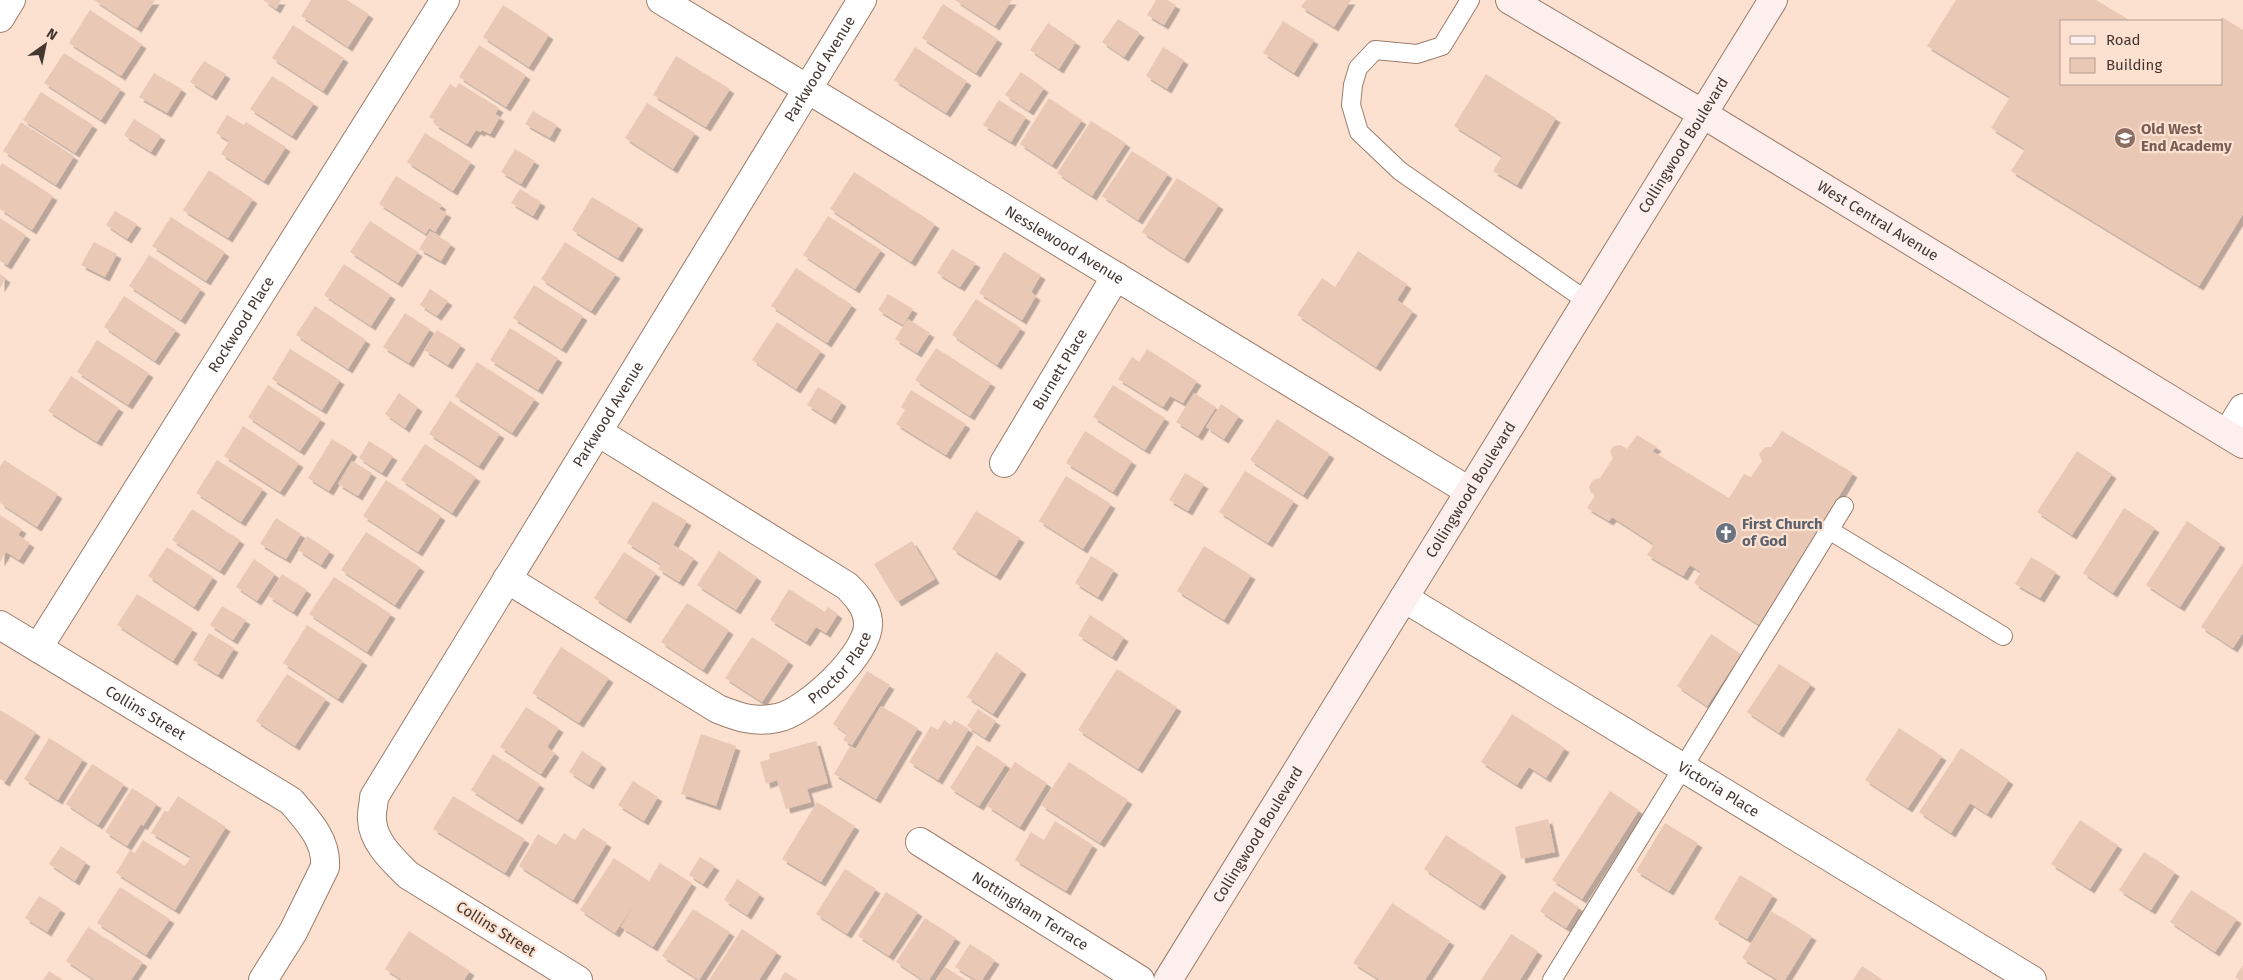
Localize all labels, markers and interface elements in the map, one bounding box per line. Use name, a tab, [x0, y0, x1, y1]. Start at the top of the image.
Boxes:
street label: Parkwood Avenue	[781, 13, 859, 125]
north arrow	[20, 20, 70, 70]
legend	[2060, 20, 2223, 85]
text: N	[43, 25, 60, 44]
text: Road	[2106, 31, 2141, 49]
text: Building	[2106, 56, 2162, 74]
street label: Collingwood Boulevard	[1635, 74, 1732, 217]
place label: Old West End Academy	[2141, 120, 2232, 155]
school or university icon: Old West End Academy	[2113, 126, 2137, 150]
street label: West Central Avenue	[1814, 177, 1942, 265]
street label: Nesslewood Avenue	[1002, 202, 1127, 288]
street label: Rockwood Place	[204, 273, 278, 376]
street label: Burnett Place	[1029, 326, 1091, 413]
street label: Parkwood Avenue	[569, 358, 648, 470]
street label: Collingwood Boulevard	[1422, 419, 1519, 561]
place label: First Church of God	[1742, 515, 1823, 550]
church icon: First Church of God	[1714, 521, 1738, 545]
street label: Proctor Place	[804, 629, 875, 708]
street label: Collins Street	[102, 682, 189, 744]
street label: Victoria Place	[1674, 758, 1762, 821]
street label: Collingwood Boulevard	[1209, 763, 1307, 906]
street label: Nottingham Terrace	[969, 868, 1092, 954]
street label: Collins Street	[453, 897, 540, 961]

